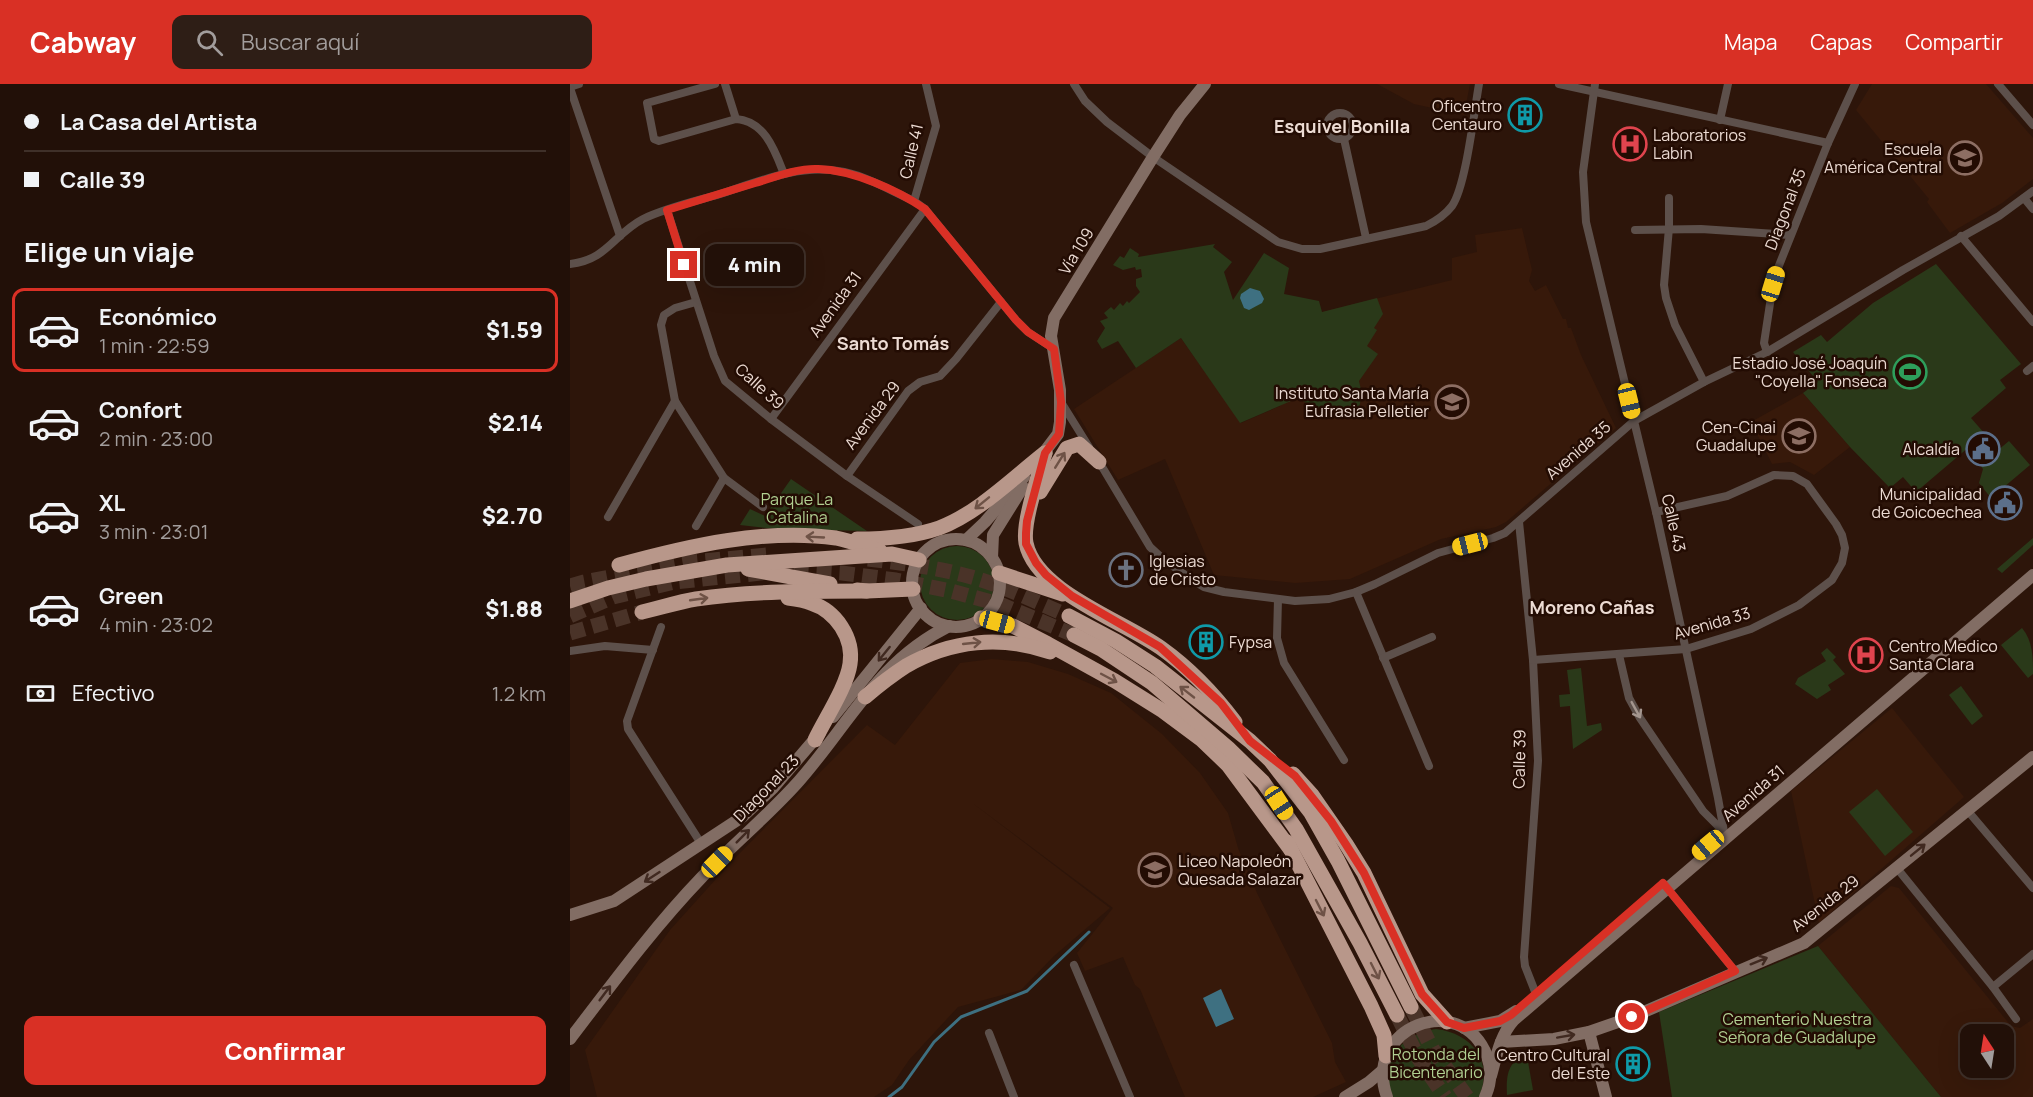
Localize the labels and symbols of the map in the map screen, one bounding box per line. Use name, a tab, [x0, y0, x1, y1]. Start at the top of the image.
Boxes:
place label: Oficentro Centauro	[1432, 95, 1502, 135]
building icon: Oficentro Centauro	[1507, 97, 1543, 133]
district label: Esquivel Bonilla	[1274, 114, 1410, 138]
street label: Calle 41	[894, 121, 928, 181]
place label: Laboratorios Labin	[1653, 124, 1746, 164]
hospital icon: Laboratorios Labin	[1612, 126, 1648, 162]
place label: Escuela América Central	[1824, 138, 1942, 178]
school or university icon: Escuela América Central	[1947, 140, 1983, 176]
street label: Diagonal 35	[1759, 165, 1811, 253]
street label: Vía 109	[1053, 223, 1099, 279]
callout: 4 min	[705, 244, 804, 286]
route end	[670, 251, 697, 278]
car	[1759, 264, 1787, 304]
street label: Avenida 31	[804, 267, 866, 341]
district label: Santo Tomás	[837, 331, 949, 355]
place label: Estadio José Joaquín "Coyella" Fonseca	[1733, 352, 1887, 392]
sports icon: Estadio José Joaquín "Coyella" Fonseca	[1892, 354, 1928, 390]
street label: Calle 39	[731, 358, 789, 414]
street label: Avenida 29	[839, 376, 905, 454]
car	[1616, 381, 1642, 421]
place label: Instituto Santa María Eufrasia Pelletier	[1275, 382, 1429, 422]
school or university icon: Instituto Santa María Eufrasia Pelletier	[1434, 384, 1470, 420]
street label: Avenida 35	[1541, 416, 1615, 484]
place label: Cen-Cinai Guadalupe	[1696, 416, 1776, 456]
school or university icon: Cen-Cinai Guadalupe	[1781, 418, 1817, 454]
public building icon: Alcaldía	[1965, 431, 2001, 467]
place label: Alcaldía	[1903, 438, 1960, 460]
one-way arrow	[1054, 452, 1066, 469]
place label: Municipalidad de Goicoechea	[1872, 483, 1982, 523]
public building icon: Municipalidad de Goicoechea	[1987, 485, 2023, 521]
park label: Parque La Catalina	[761, 488, 833, 528]
street label: Calle 43	[1657, 492, 1691, 554]
one-way arrow	[974, 496, 990, 509]
car	[1450, 531, 1490, 557]
one-way arrow	[805, 532, 825, 543]
place label: Iglesias de Cristo	[1149, 550, 1216, 590]
church icon: Iglesias de Cristo	[1108, 552, 1144, 588]
one-way arrow	[688, 594, 708, 605]
district label: Moreno Cañas	[1530, 595, 1655, 619]
street label: Avenida 33	[1671, 602, 1753, 644]
car	[977, 609, 1017, 635]
building icon: Fypsa	[1188, 624, 1224, 660]
place label: Fypsa	[1229, 631, 1272, 653]
place label: Centro Medico Santa Clara	[1889, 635, 1998, 675]
one-way arrow	[961, 637, 981, 648]
hospital icon: Centro Medico Santa Clara	[1848, 637, 1884, 673]
one-way arrow	[877, 646, 890, 662]
one-way arrow	[1100, 673, 1118, 684]
one-way arrow	[1180, 685, 1196, 698]
one-way arrow	[1631, 701, 1642, 719]
street label: Calle 39	[1507, 729, 1531, 789]
street label: Diagonal 23	[728, 750, 804, 826]
street label: Avenida 31	[1717, 760, 1789, 826]
car	[1262, 783, 1296, 823]
car	[1688, 827, 1728, 863]
one-way arrow	[735, 828, 750, 843]
car	[698, 843, 736, 881]
one-way arrow	[1909, 844, 1925, 857]
place label: Liceo Napoleón Quesada Salazar	[1178, 850, 1302, 890]
school or university icon: Liceo Napoleón Quesada Salazar	[1137, 852, 1173, 888]
street label: Avenida 29	[1787, 870, 1863, 936]
one-way arrow	[645, 871, 661, 883]
one-way arrow	[1315, 898, 1327, 916]
one-way arrow	[1750, 955, 1768, 966]
one-way arrow	[1369, 962, 1381, 980]
one-way arrow	[599, 985, 612, 1001]
route start	[1618, 1003, 1645, 1030]
park label: Cementerio Nuestra Señora de Guadalupe	[1718, 1008, 1876, 1048]
north arrow	[1960, 1024, 2014, 1078]
one-way arrow	[1556, 1030, 1575, 1041]
park label: Rotonda del Bicentenario	[1389, 1043, 1483, 1083]
place label: Centro Cultural del Este	[1497, 1044, 1610, 1084]
building icon: Centro Cultural del Este	[1615, 1046, 1651, 1082]

